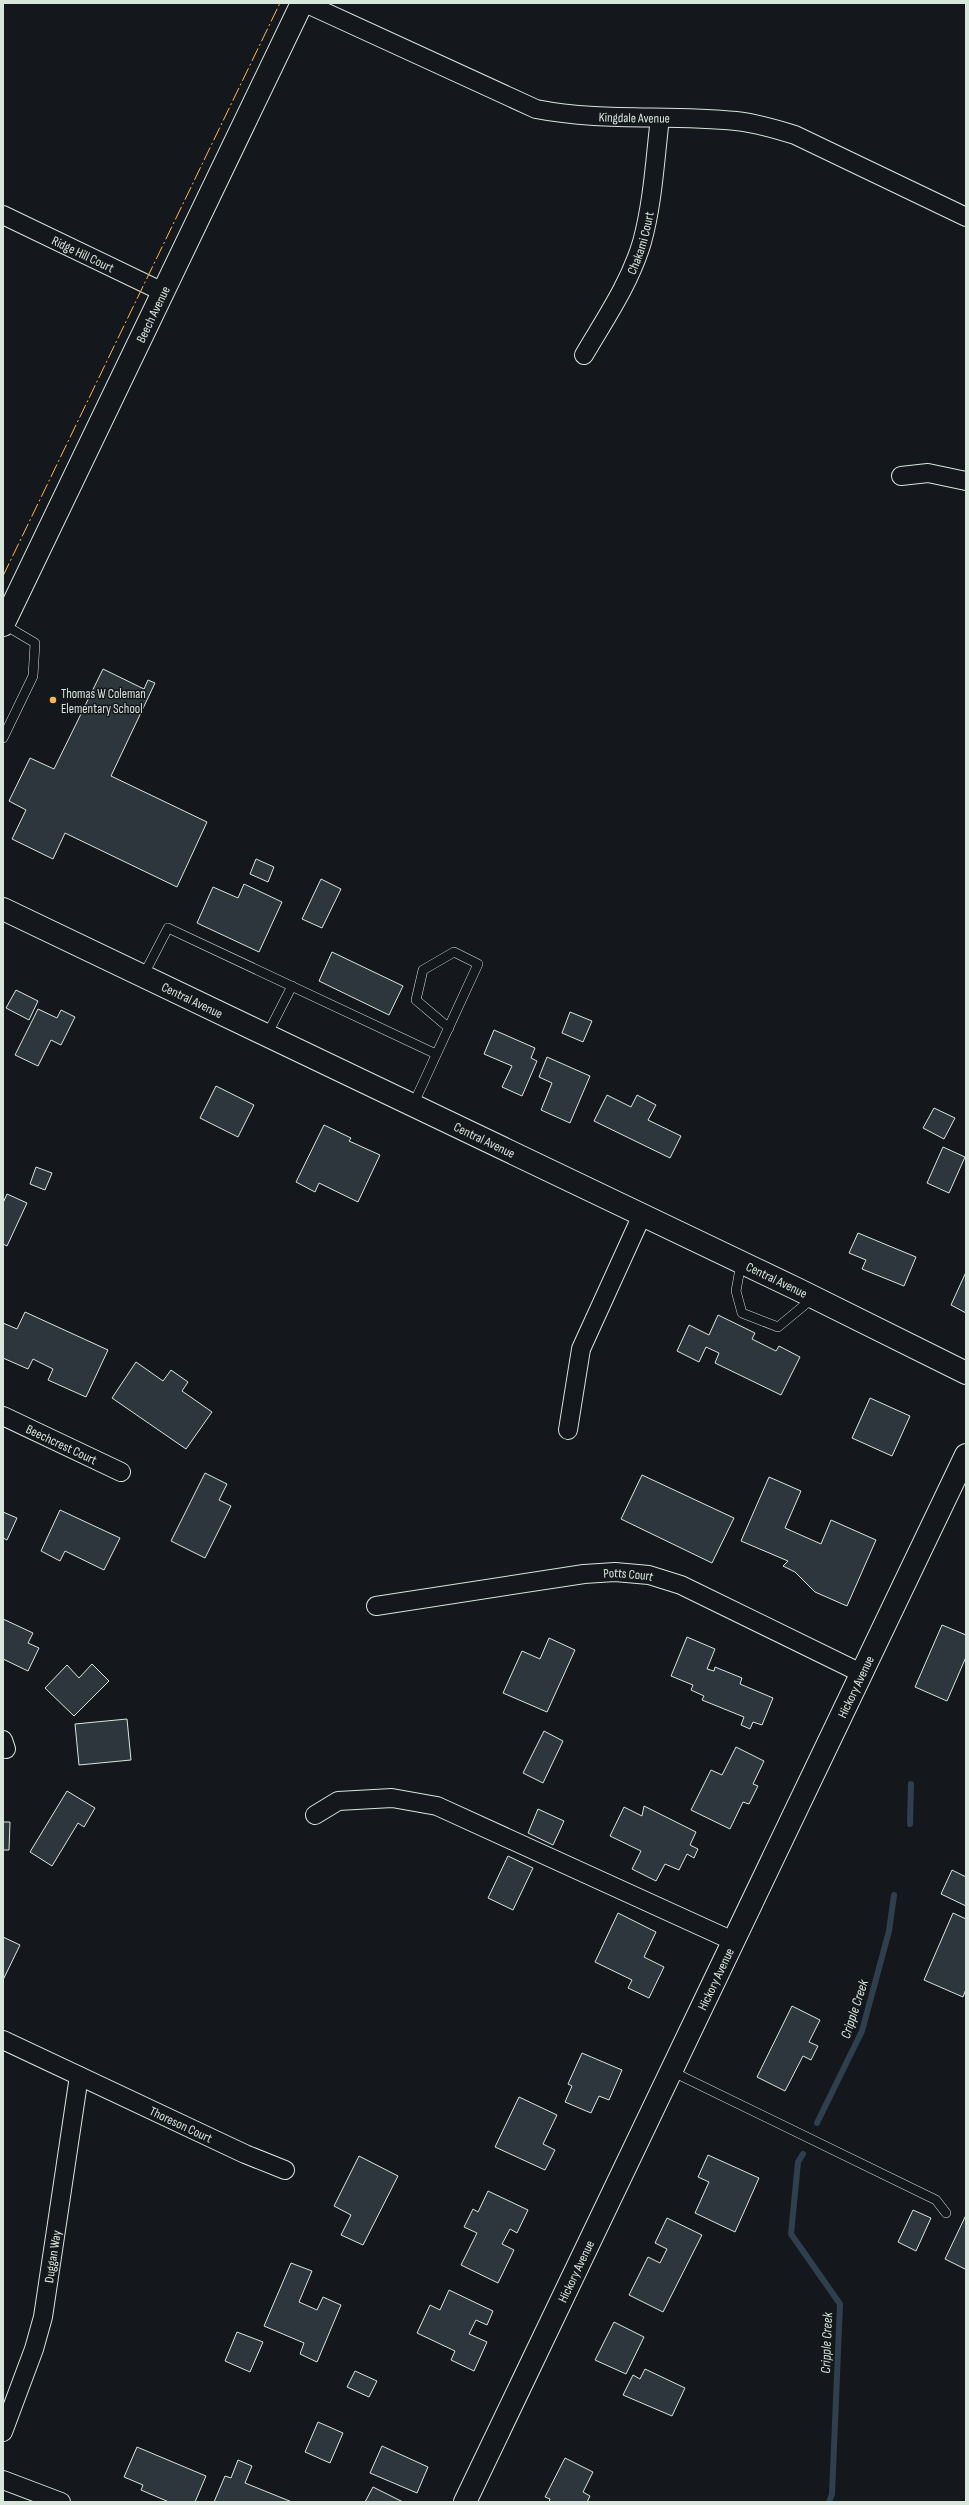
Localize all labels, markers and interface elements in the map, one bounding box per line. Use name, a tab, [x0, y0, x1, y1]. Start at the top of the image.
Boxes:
street label: Kingdale Avenue	[598, 109, 670, 127]
street label: Chakami Court	[624, 211, 658, 277]
street label: Ridge Hill Court	[49, 233, 117, 276]
street label: Beech Avenue	[133, 284, 174, 345]
place label: Thomas W Coleman Elementary School	[61, 686, 146, 717]
marker: Thomas W Coleman Elementary School	[48, 695, 58, 705]
street label: Central Avenue	[159, 979, 225, 1022]
street label: Central Avenue	[451, 1119, 517, 1162]
street label: Central Avenue	[743, 1259, 810, 1302]
street label: Beechcrest Court	[23, 1421, 99, 1468]
street label: Potts Court	[603, 1565, 655, 1585]
street label: Hickory Avenue	[834, 1653, 878, 1721]
street label: Hickory Avenue	[695, 1945, 738, 2013]
water label: Cripple Creek	[837, 1977, 872, 2041]
street label: Thoreson Court	[147, 2103, 215, 2147]
street label: Duggan Way	[41, 2229, 65, 2284]
street label: Hickory Avenue	[555, 2238, 598, 2305]
water label: Cripple Creek	[817, 2311, 836, 2374]

